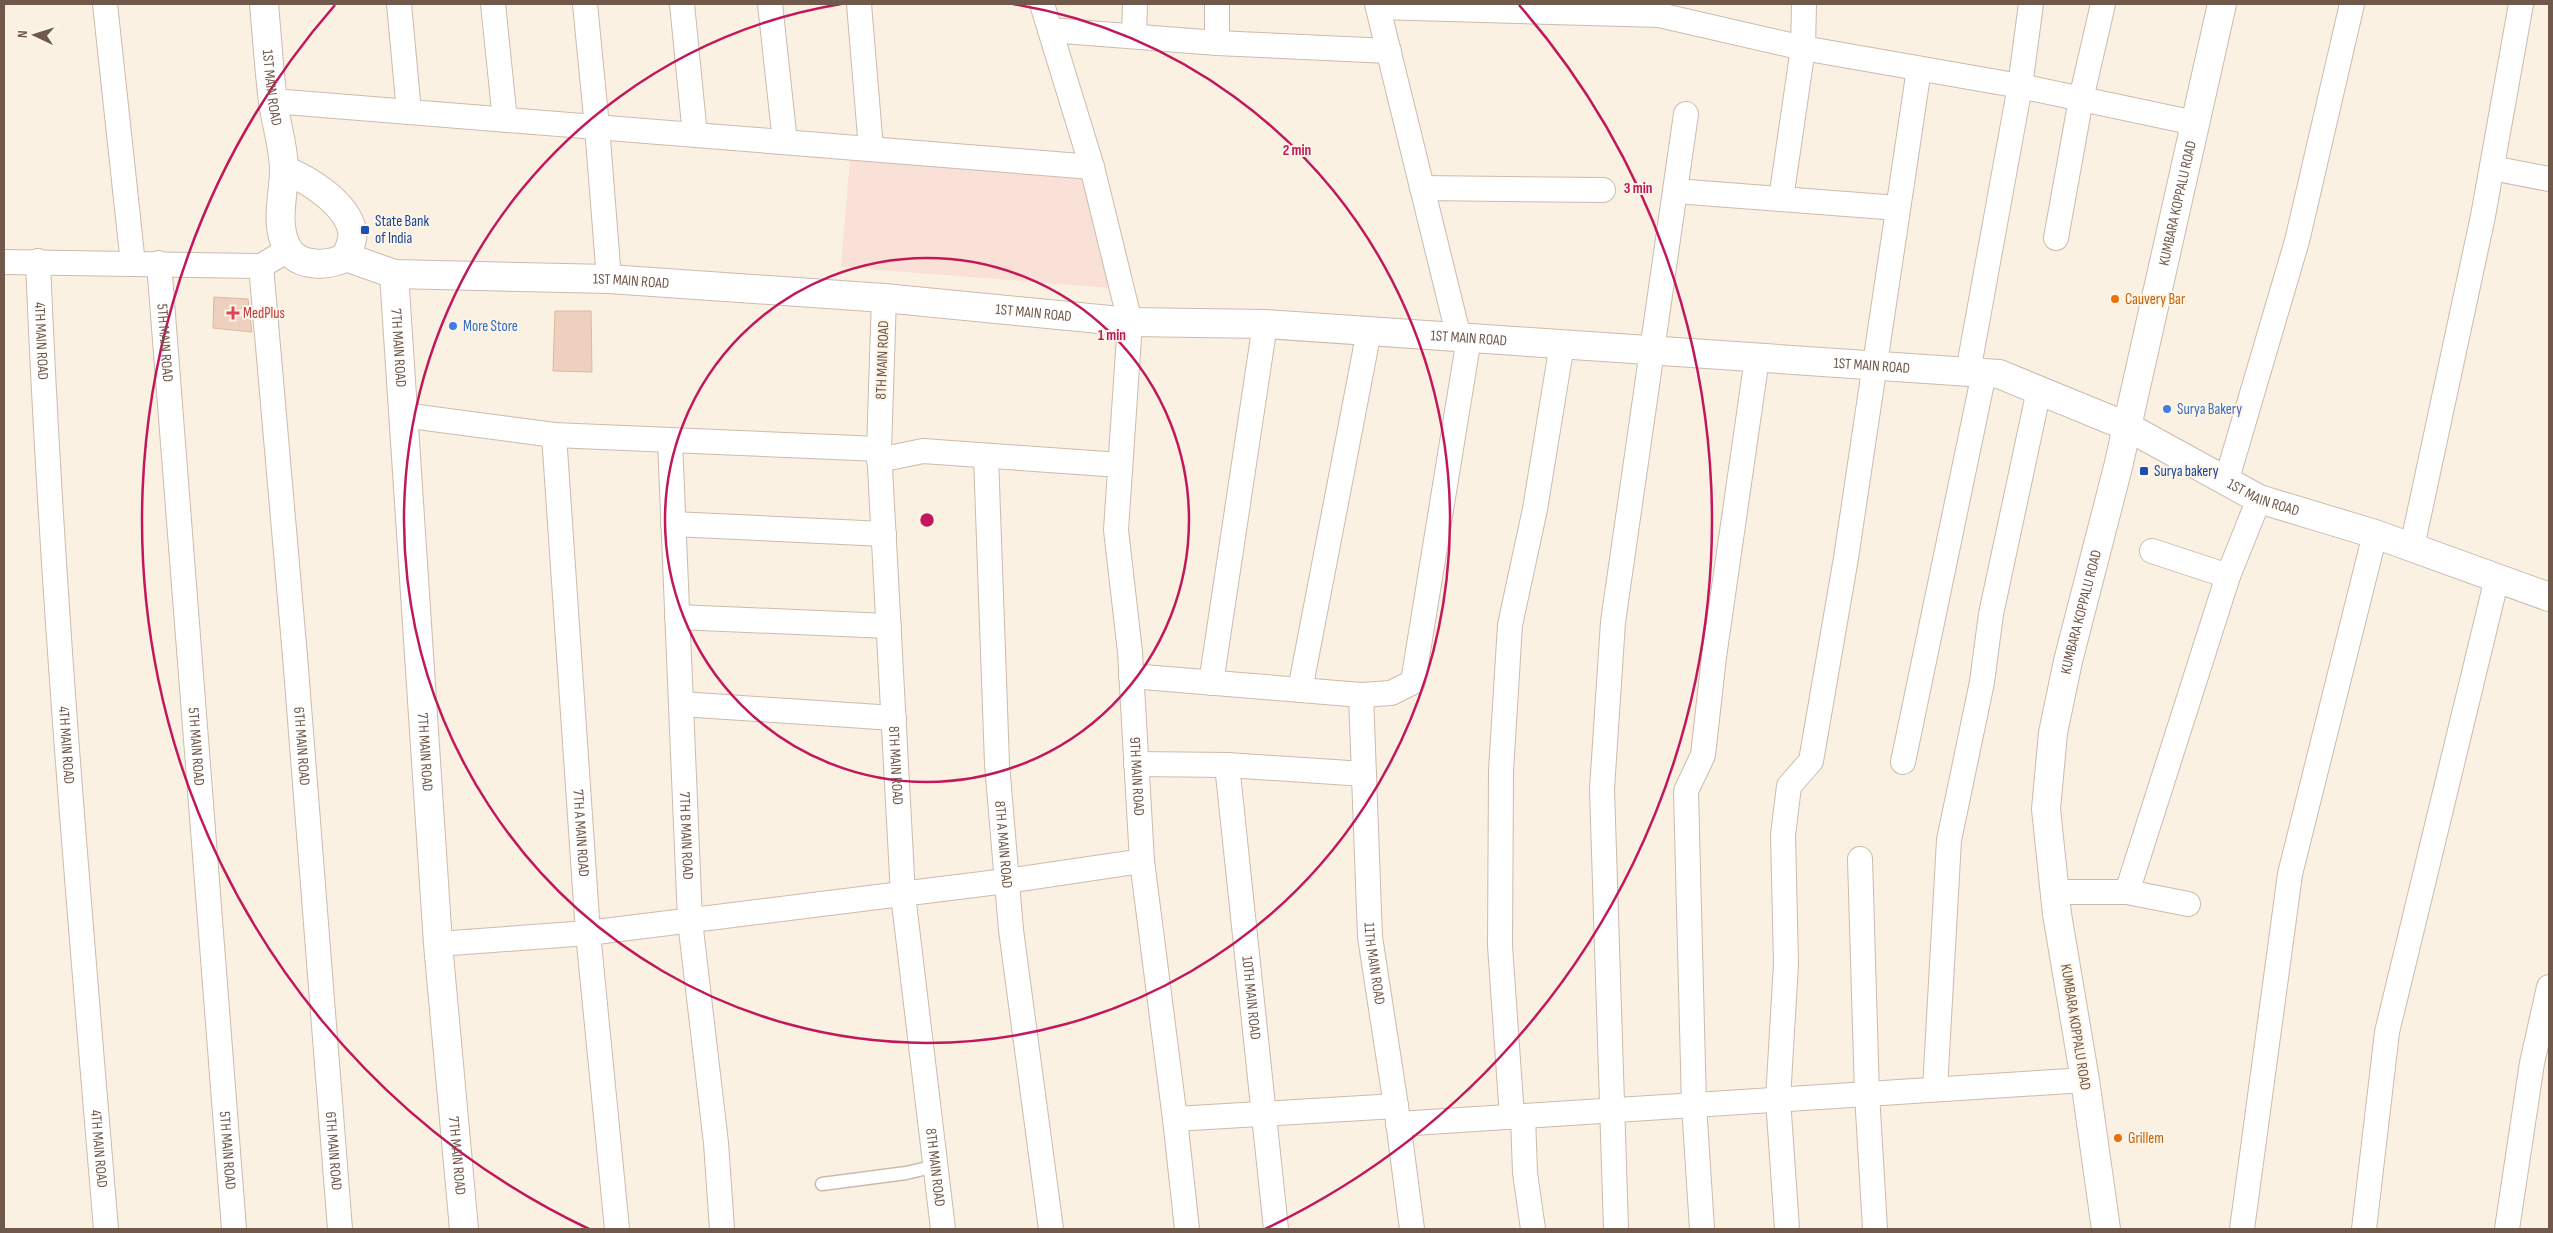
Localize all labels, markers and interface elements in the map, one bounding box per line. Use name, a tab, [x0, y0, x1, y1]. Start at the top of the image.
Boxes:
north arrow	[10, 10, 60, 60]
text: N	[14, 30, 31, 38]
street label: 1ST MAIN ROAD	[258, 49, 286, 127]
street label: KUMBARA KOPPALU ROAD	[2154, 139, 2201, 268]
text: 2 min	[1283, 141, 1311, 160]
text: 3 min	[1624, 179, 1652, 198]
place label: State Bank of India	[375, 212, 429, 248]
marker: State Bank of India	[359, 224, 371, 236]
street label: 1ST MAIN ROAD	[593, 270, 670, 293]
place label: Cauvery Bar	[2125, 290, 2186, 309]
marker: Cauvery Bar	[2109, 293, 2121, 305]
street label: 1ST MAIN ROAD	[995, 300, 1073, 326]
street label: 4TH MAIN ROAD	[30, 302, 52, 380]
street label: 5TH MAIN ROAD	[152, 303, 177, 383]
place label: MedPlus	[243, 304, 285, 323]
marker: MedPlus	[227, 307, 239, 319]
street label: 7TH MAIN ROAD	[386, 308, 410, 388]
place label: More Store	[463, 317, 518, 336]
marker: More Store	[447, 320, 459, 332]
street label: 8TH MAIN ROAD	[872, 320, 893, 400]
text: 1 min	[1098, 326, 1126, 345]
street label: 1ST MAIN ROAD	[1430, 326, 1507, 350]
street label: 1ST MAIN ROAD	[1833, 354, 1911, 378]
place label: Surya Bakery	[2177, 400, 2242, 419]
marker: Surya Bakery	[2161, 403, 2173, 415]
place label: Surya bakery	[2154, 462, 2219, 481]
marker: Surya bakery	[2138, 465, 2150, 477]
street label: 1ST MAIN ROAD	[2224, 474, 2302, 521]
centre of rings	[918, 511, 936, 529]
street label: KUMBARA KOPPALU ROAD	[2057, 548, 2106, 676]
street label: 4TH MAIN ROAD	[54, 706, 79, 785]
street label: 6TH MAIN ROAD	[289, 706, 314, 786]
street label: 5TH MAIN ROAD	[184, 707, 209, 786]
street label: 7TH MAIN ROAD	[413, 712, 437, 792]
street label: 8TH MAIN ROAD	[884, 725, 907, 805]
street label: 9TH MAIN ROAD	[1125, 736, 1148, 817]
street label: 7TH A MAIN ROAD	[568, 789, 593, 878]
street label: 7TH B MAIN ROAD	[675, 791, 697, 880]
street label: 8TH A MAIN ROAD	[990, 800, 1016, 889]
street label: 11TH MAIN ROAD	[1359, 922, 1389, 1006]
street label: 10TH MAIN ROAD	[1237, 955, 1265, 1041]
street label: KUMBARA KOPPALU ROAD	[2056, 963, 2095, 1092]
street label: 4TH MAIN ROAD	[86, 1109, 112, 1189]
street label: 5TH MAIN ROAD	[215, 1110, 240, 1190]
street label: 6TH MAIN ROAD	[321, 1111, 346, 1191]
street label: 7TH MAIN ROAD	[444, 1116, 470, 1196]
street label: 8TH MAIN ROAD	[921, 1127, 949, 1208]
place label: Grillem	[2128, 1129, 2164, 1148]
marker: Grillem	[2112, 1132, 2124, 1144]

